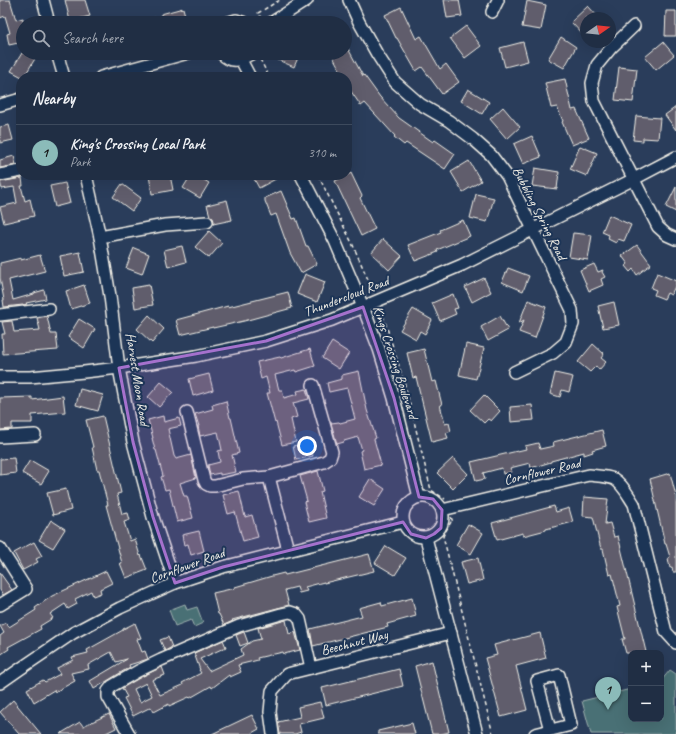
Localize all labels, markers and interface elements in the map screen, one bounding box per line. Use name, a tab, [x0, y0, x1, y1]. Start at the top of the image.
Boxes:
north arrow	[580, 12, 616, 48]
search box	[16, 16, 352, 60]
icon: search	[30, 27, 52, 49]
text: Search here	[62, 29, 123, 48]
text: Nearby	[32, 88, 75, 109]
text: King's Crossing Local Park	[70, 135, 205, 154]
text: 1	[42, 145, 48, 161]
text: 310 m	[308, 145, 336, 161]
text: Park	[70, 154, 91, 170]
street label: Bubbling Spring Road	[509, 164, 571, 265]
street label: Thundercloud Road	[301, 272, 393, 320]
street label: Kings Crossing Boulevard	[369, 303, 423, 423]
street label: Harvest Moon Road	[122, 331, 154, 429]
your location	[297, 436, 317, 456]
street label: Cornflower Road	[502, 454, 584, 489]
street label: Cornflower Road	[148, 543, 229, 587]
street label: Beechnut Way	[319, 626, 390, 659]
map controls	[628, 650, 664, 722]
button: +	[628, 650, 664, 686]
pin: 1	[595, 677, 621, 710]
button: −	[628, 686, 664, 722]

